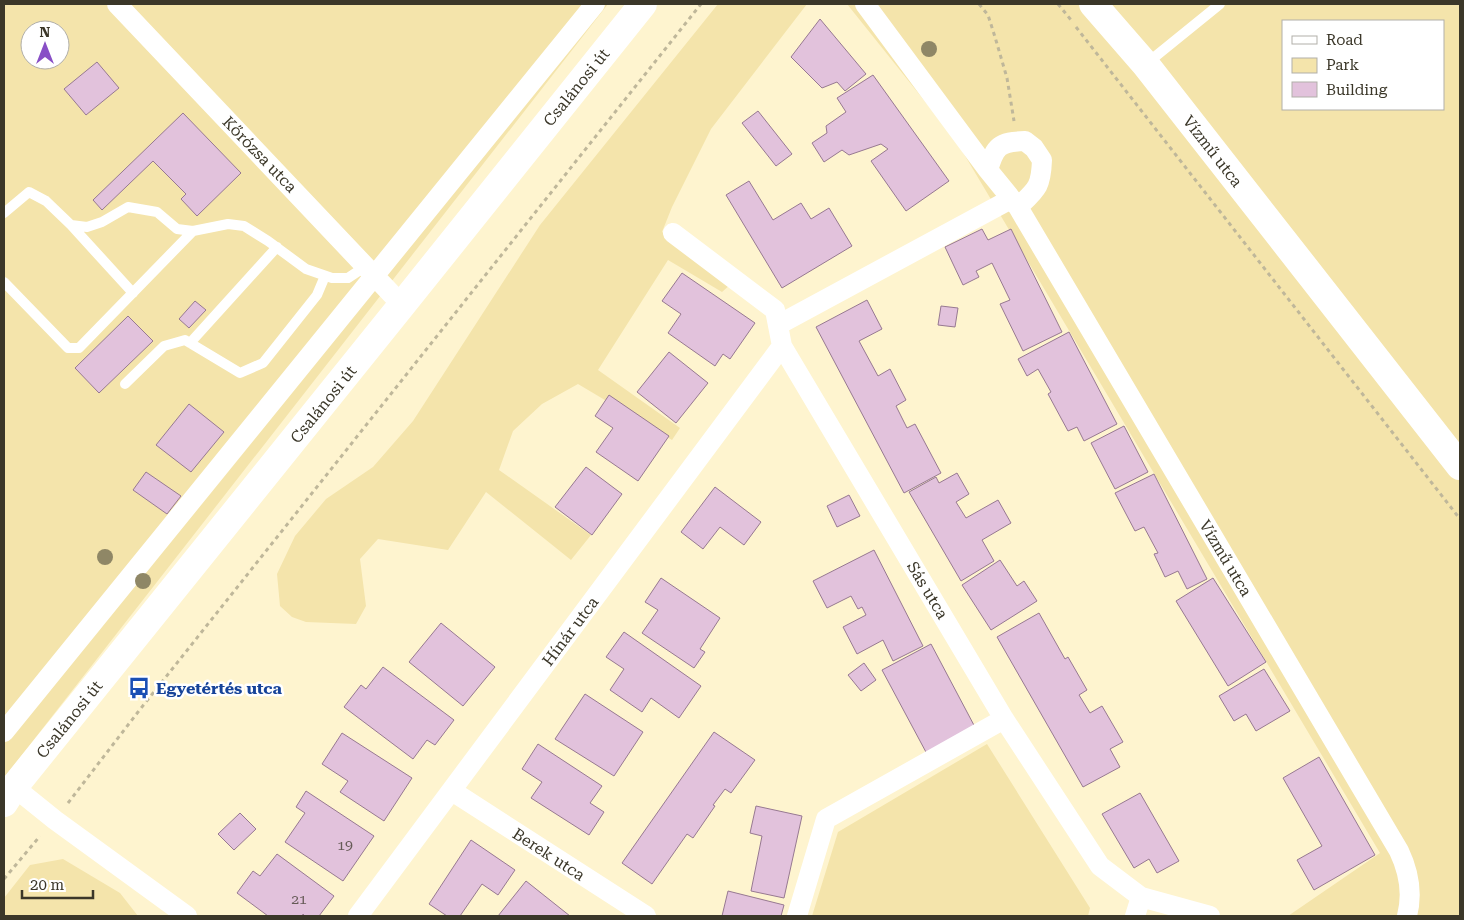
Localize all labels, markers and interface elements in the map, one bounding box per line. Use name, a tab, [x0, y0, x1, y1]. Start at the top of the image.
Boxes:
north arrow	[20, 20, 70, 70]
legend	[1282, 20, 1444, 110]
text: N	[40, 24, 51, 40]
text: Road	[1326, 31, 1363, 49]
street label: Csalánosi út	[539, 45, 613, 130]
text: Park	[1326, 56, 1360, 74]
text: Building	[1326, 81, 1388, 99]
street label: Kőrózsa utca	[219, 112, 301, 197]
street label: Vízmű utca	[1179, 112, 1247, 191]
street label: Csalánosi út	[286, 362, 360, 447]
street label: Vízmű utca	[1195, 517, 1256, 600]
street label: Sás utca	[903, 558, 952, 623]
street label: Hínár utca	[538, 593, 603, 670]
bus stop icon: Egyetértés utca	[126, 675, 152, 701]
street label: Csalánosi út	[32, 677, 106, 762]
place label: Egyetértés utca	[156, 679, 282, 698]
street label: Berek utca	[509, 824, 589, 885]
house number: 19	[337, 837, 353, 853]
scale bar	[22, 868, 94, 900]
text: 20 m	[30, 876, 65, 894]
house number: 21	[291, 891, 307, 907]

